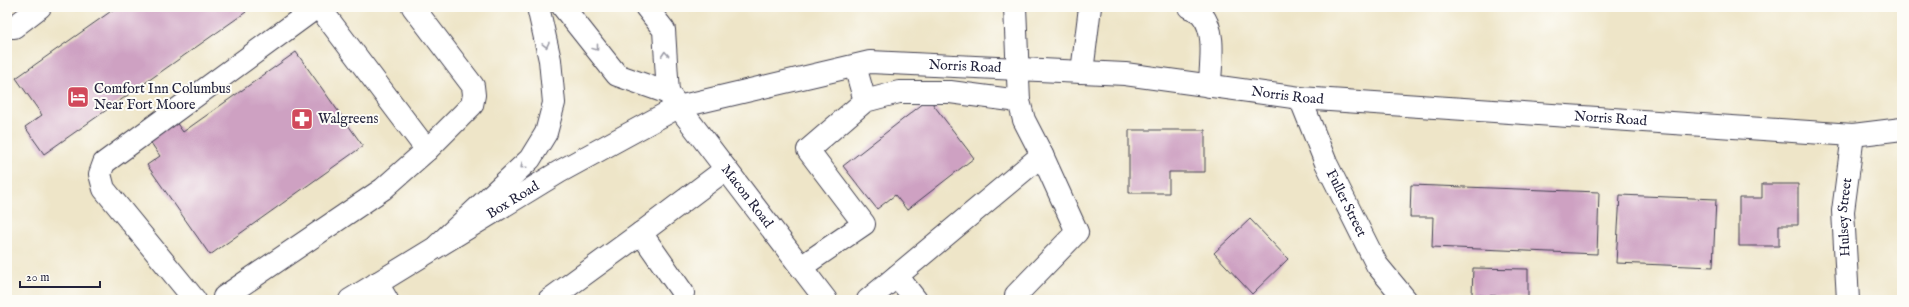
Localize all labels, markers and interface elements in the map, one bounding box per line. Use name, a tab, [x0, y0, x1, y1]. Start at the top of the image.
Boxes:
one-way arrow	[542, 42, 550, 48]
one-way arrow	[591, 44, 598, 51]
one-way arrow	[661, 51, 670, 57]
street label: Norris Road	[928, 56, 1002, 77]
place label: Comfort Inn Columbus Near Fort Moore	[94, 80, 231, 114]
street label: Norris Road	[1250, 82, 1325, 109]
hotel icon: Comfort Inn Columbus Near Fort Moore	[65, 84, 91, 110]
pharmacy icon: Walgreens	[289, 106, 315, 132]
street label: Norris Road	[1574, 107, 1648, 130]
place label: Walgreens	[318, 110, 378, 128]
one-way arrow	[520, 161, 528, 169]
street label: Macon Road	[717, 161, 777, 232]
street label: Fuller Street	[1322, 166, 1371, 240]
street label: Box Road	[483, 177, 543, 223]
street label: Hulsey Street	[1834, 177, 1856, 257]
scale bar	[20, 263, 100, 289]
text: 20 m	[26, 270, 49, 285]

